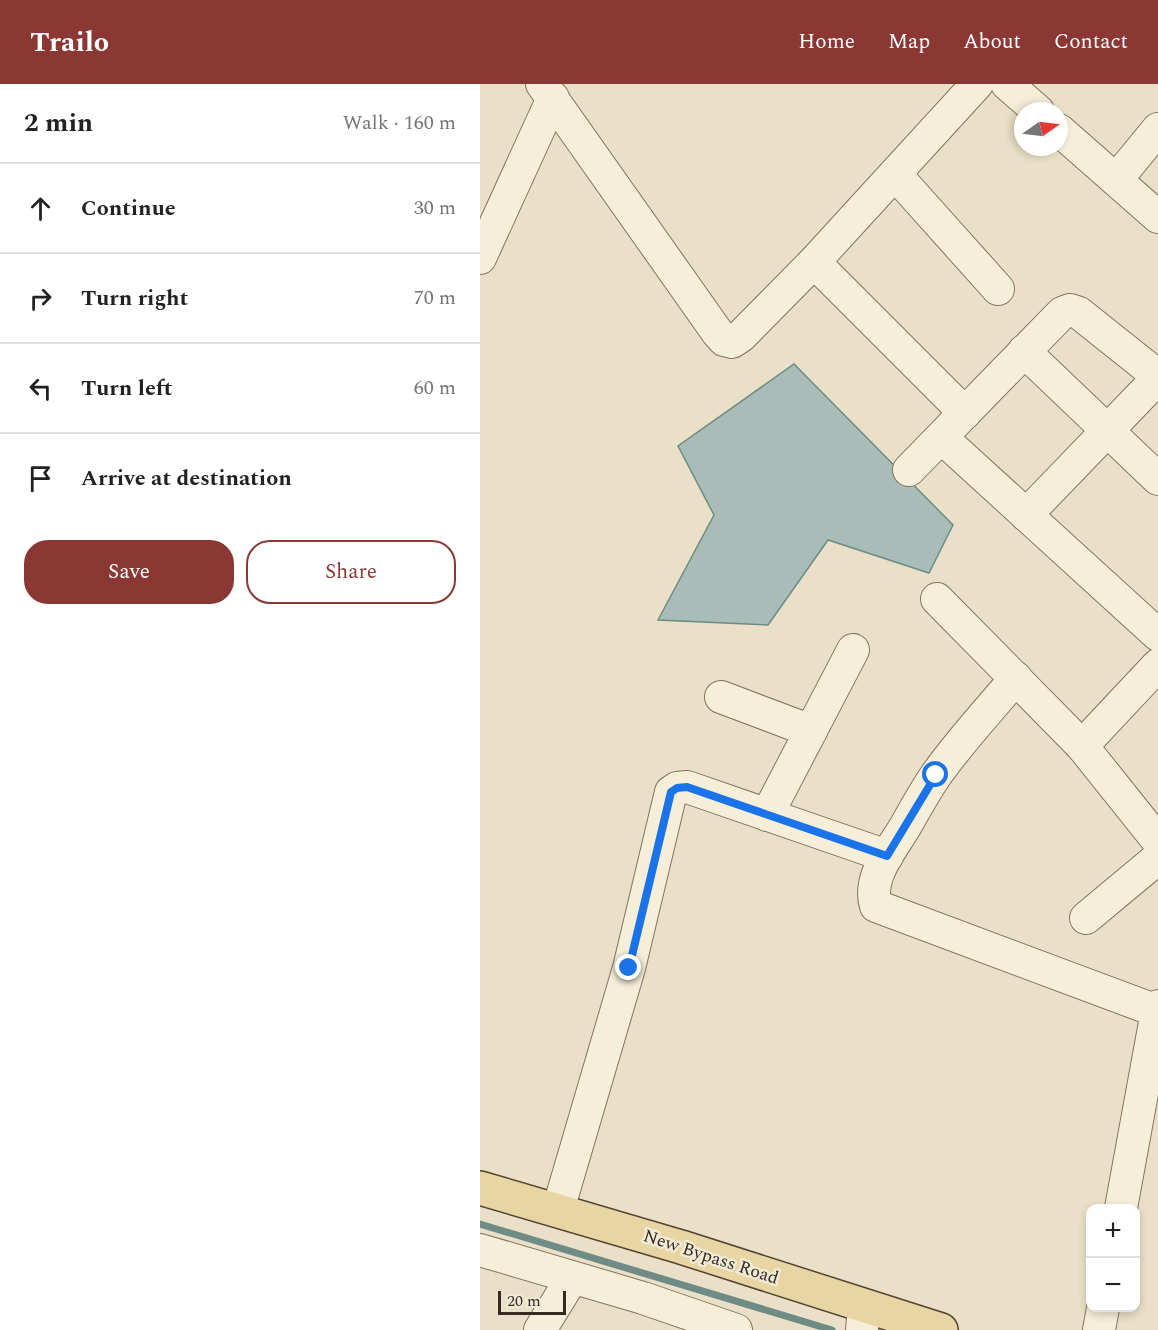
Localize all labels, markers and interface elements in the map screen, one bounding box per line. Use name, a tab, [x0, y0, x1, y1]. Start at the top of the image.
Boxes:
text: Trailo	[30, 21, 109, 64]
text: Home	[798, 26, 855, 58]
text: Map	[888, 26, 930, 58]
text: About	[963, 26, 1021, 58]
text: Contact	[1054, 26, 1128, 58]
north arrow	[1014, 102, 1068, 156]
text: 2 min	[24, 103, 93, 143]
text: Walk · 160 m	[343, 108, 456, 138]
icon: ahead	[24, 192, 57, 225]
text: Continue	[81, 192, 176, 225]
text: 30 m	[414, 193, 456, 223]
icon: right	[24, 282, 57, 315]
text: Turn right	[81, 282, 188, 315]
text: 70 m	[414, 283, 456, 313]
icon: left	[24, 372, 57, 405]
text: Turn left	[81, 372, 173, 405]
text: 60 m	[414, 373, 456, 403]
icon: arrive	[24, 462, 57, 495]
text: Arrive at destination	[81, 462, 292, 495]
button: Save	[24, 540, 234, 604]
button: Share	[246, 540, 456, 604]
route start	[922, 761, 948, 787]
route end	[615, 954, 641, 980]
map controls	[1086, 1204, 1140, 1312]
button: +	[1086, 1204, 1140, 1258]
street label: New Bypass Road	[640, 1222, 782, 1292]
button: −	[1086, 1258, 1140, 1312]
scale bar	[498, 1288, 566, 1316]
text: 20 m	[507, 1289, 541, 1313]

